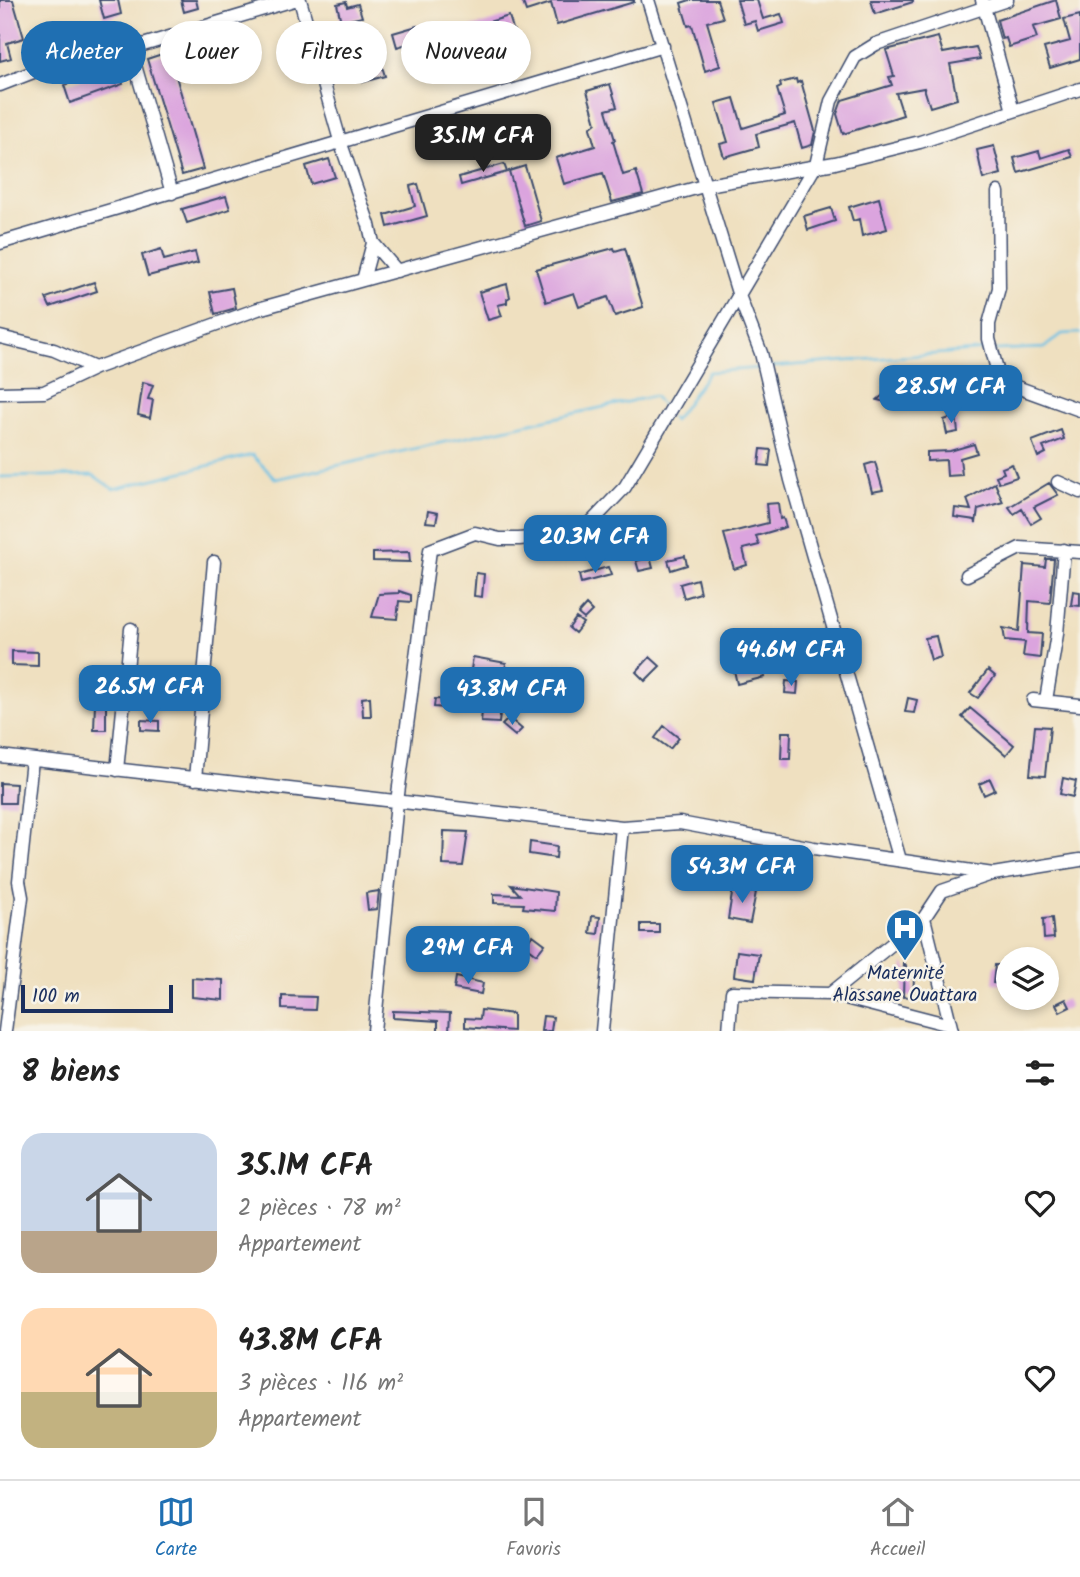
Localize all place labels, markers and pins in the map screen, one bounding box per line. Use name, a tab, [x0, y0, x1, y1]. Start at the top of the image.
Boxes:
pin: 35.1M CFA	[403, 114, 563, 174]
pin: 28.5M CFA	[871, 366, 1031, 425]
pin: 20.3M CFA	[515, 516, 675, 575]
pin: 44.6M CFA	[711, 628, 871, 688]
pin: 26.5M CFA	[70, 666, 230, 725]
pin: 43.8M CFA	[432, 668, 592, 727]
pin: 54.3M CFA	[662, 846, 822, 905]
hospital icon: Maternité Alassane Ouattara	[884, 907, 926, 962]
pin: 29M CFA	[403, 926, 533, 986]
place label: Maternité Alassane Ouattara	[832, 959, 978, 1011]

